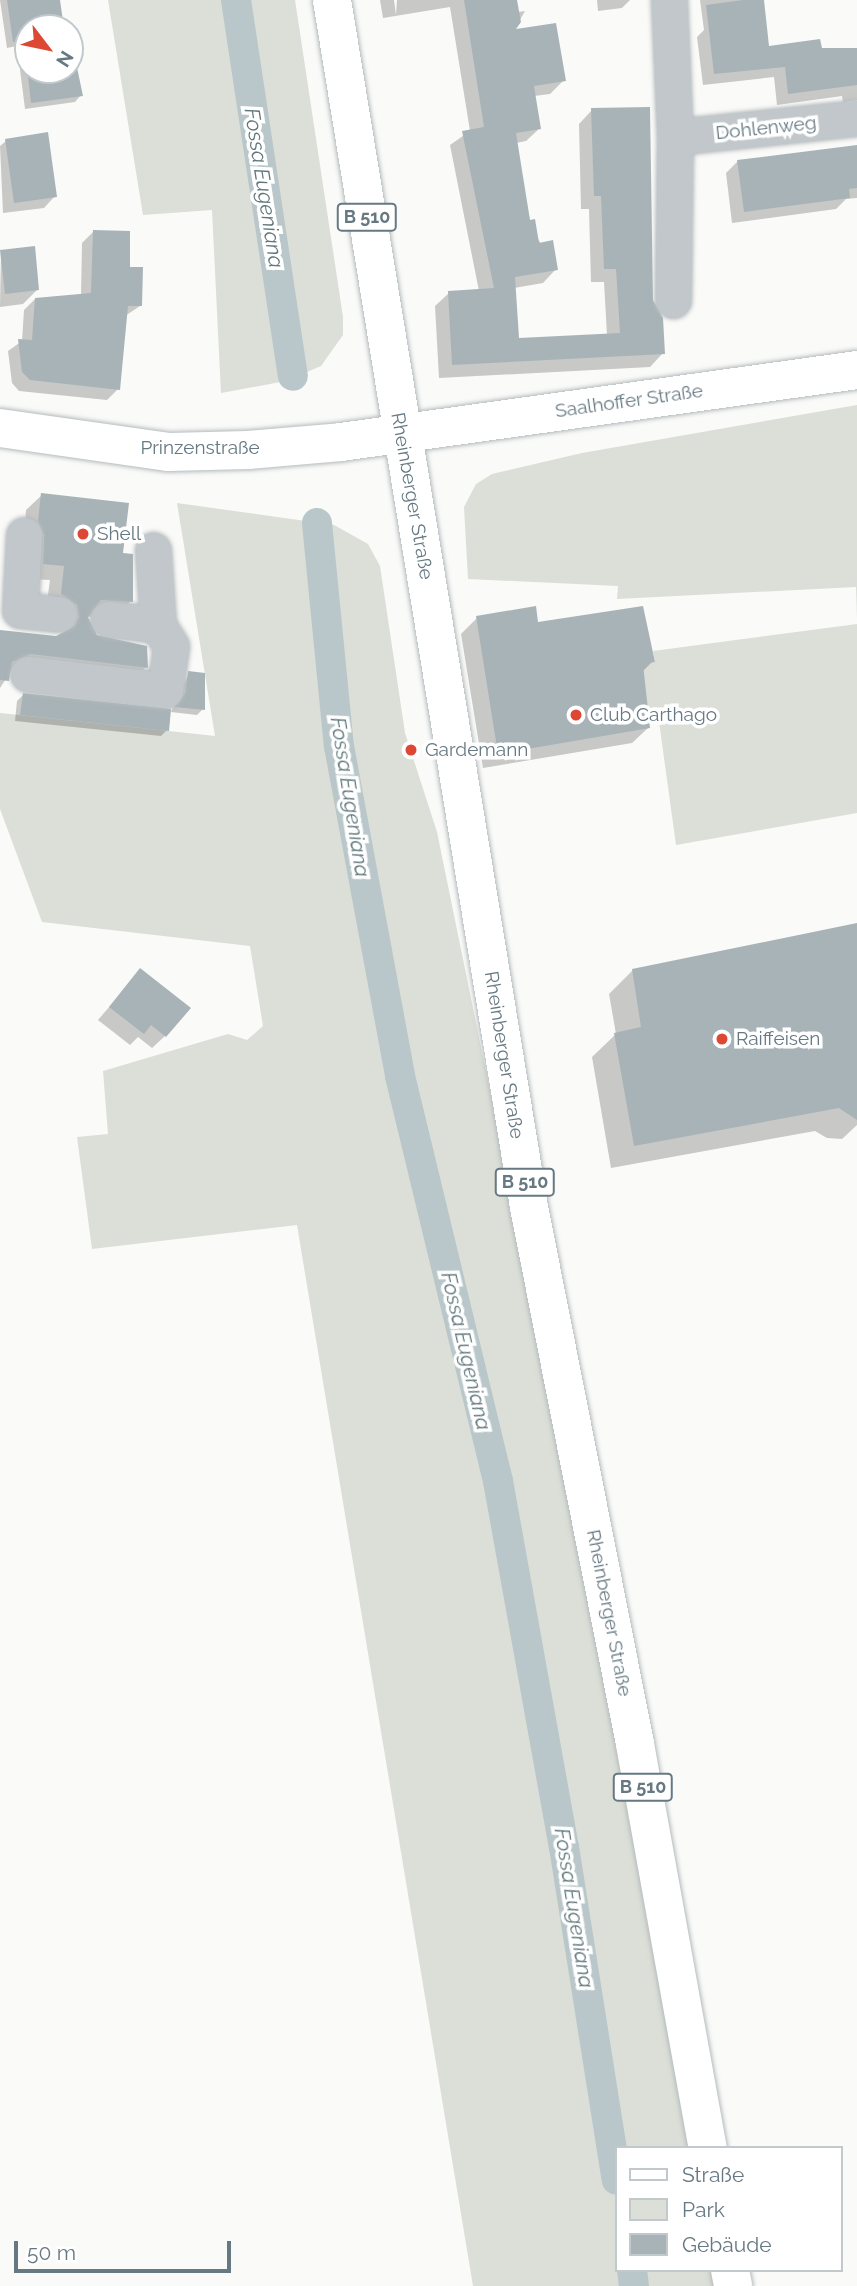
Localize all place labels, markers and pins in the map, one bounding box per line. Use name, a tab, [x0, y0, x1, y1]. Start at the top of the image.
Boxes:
place label: Shell	[97, 523, 141, 545]
marker: Shell	[75, 526, 91, 542]
place label: Club Carthago	[590, 704, 717, 726]
marker: Club Carthago	[568, 707, 584, 723]
place label: Gardemann	[425, 739, 528, 761]
marker: Gardemann	[403, 742, 419, 758]
place label: Raiffeisen	[736, 1028, 820, 1050]
marker: Raiffeisen	[714, 1031, 730, 1047]

